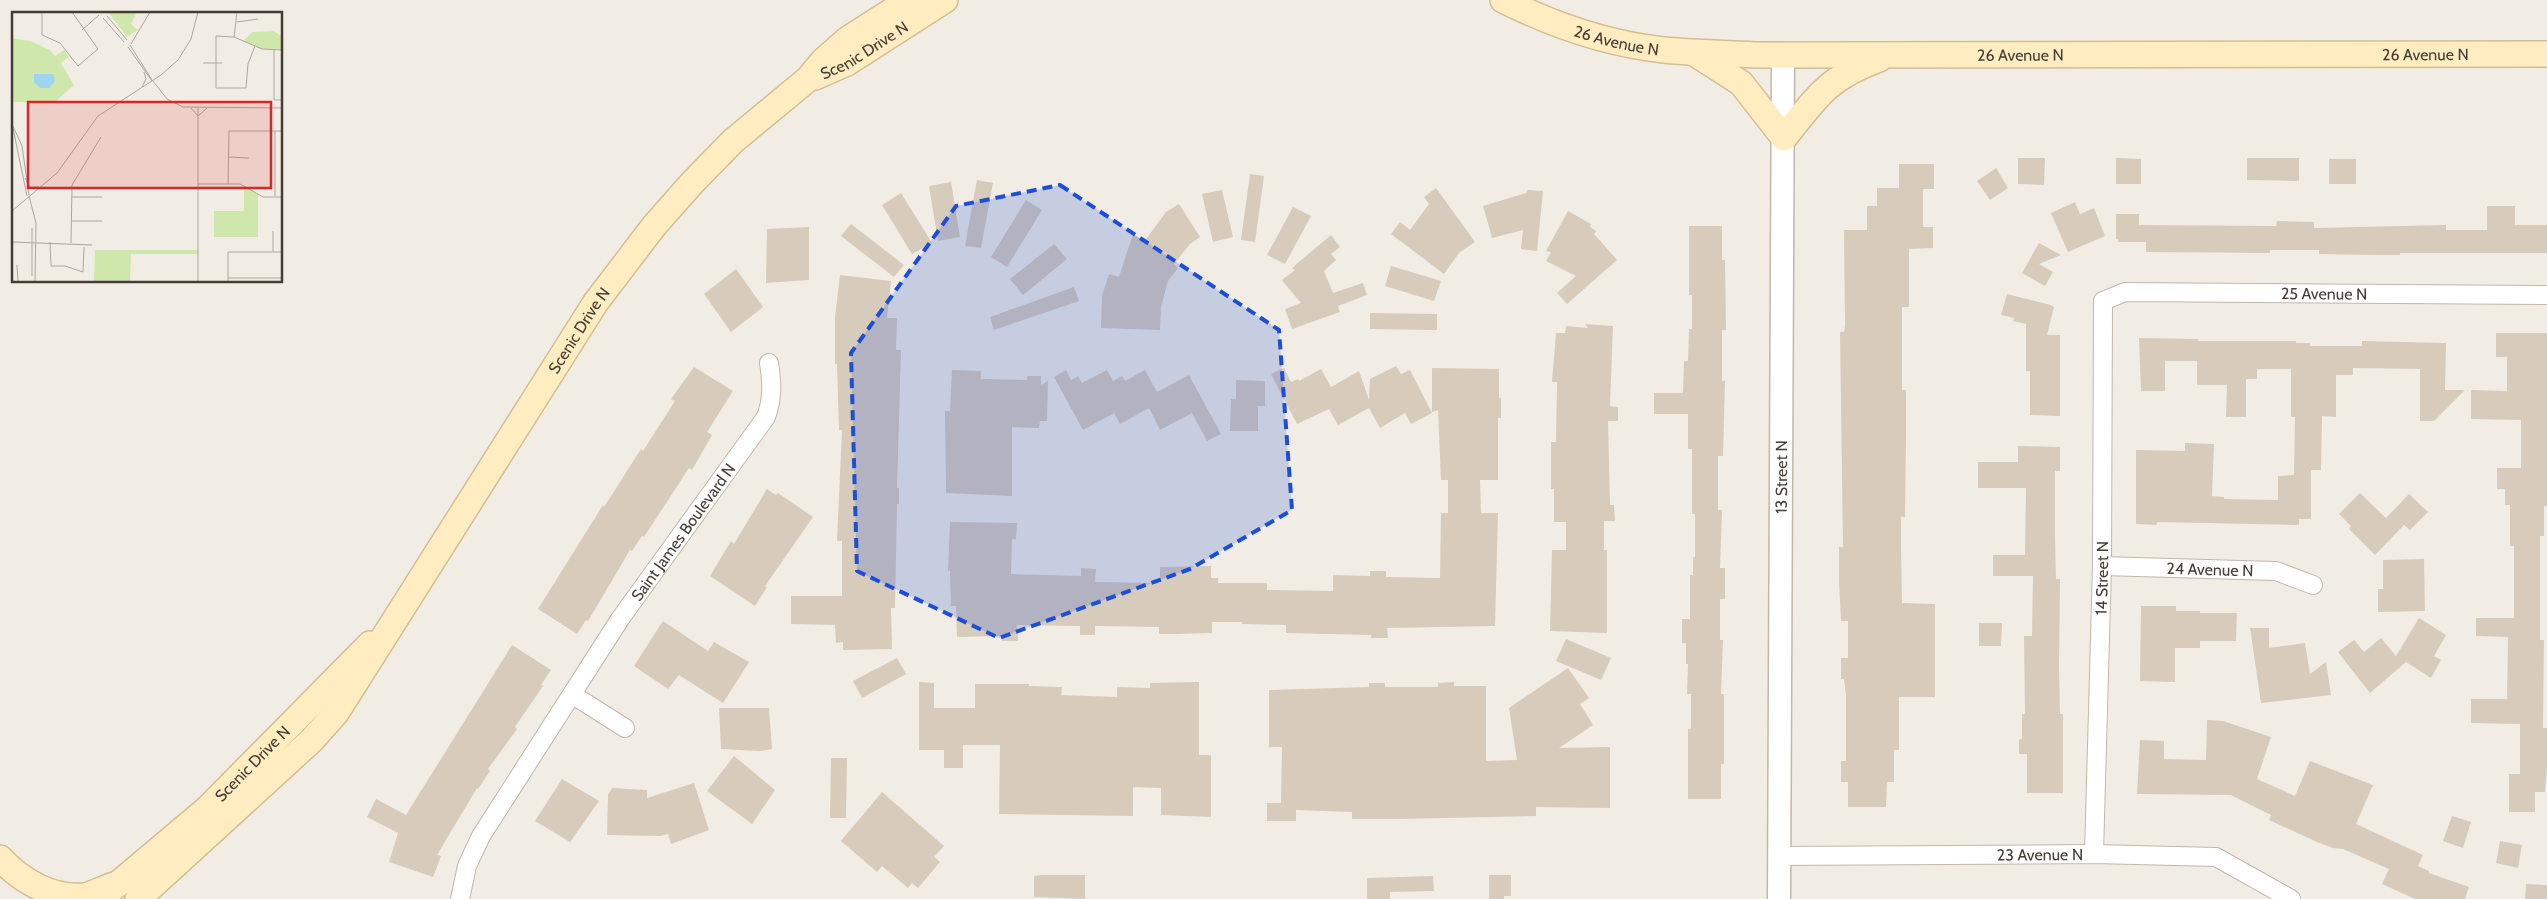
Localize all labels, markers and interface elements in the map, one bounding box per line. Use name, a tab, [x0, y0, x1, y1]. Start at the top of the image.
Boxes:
inset map	[12, 12, 282, 282]
street label: Scenic Drive N	[817, 17, 912, 84]
street label: 26 Avenue N	[1571, 21, 1660, 59]
street label: 26 Avenue N	[2382, 45, 2469, 64]
street label: 26 Avenue N	[1977, 46, 2064, 65]
street label: Scenic Drive N	[544, 284, 614, 377]
street label: 25 Avenue N	[2281, 284, 2367, 304]
street label: 13 Street N	[1772, 440, 1791, 514]
street label: Saint James Boulevard N	[627, 460, 739, 605]
street label: 14 Street N	[2092, 541, 2112, 615]
street label: 24 Avenue N	[2166, 559, 2254, 580]
street label: Scenic Drive N	[211, 722, 294, 805]
street label: 23 Avenue N	[1997, 845, 2083, 865]

